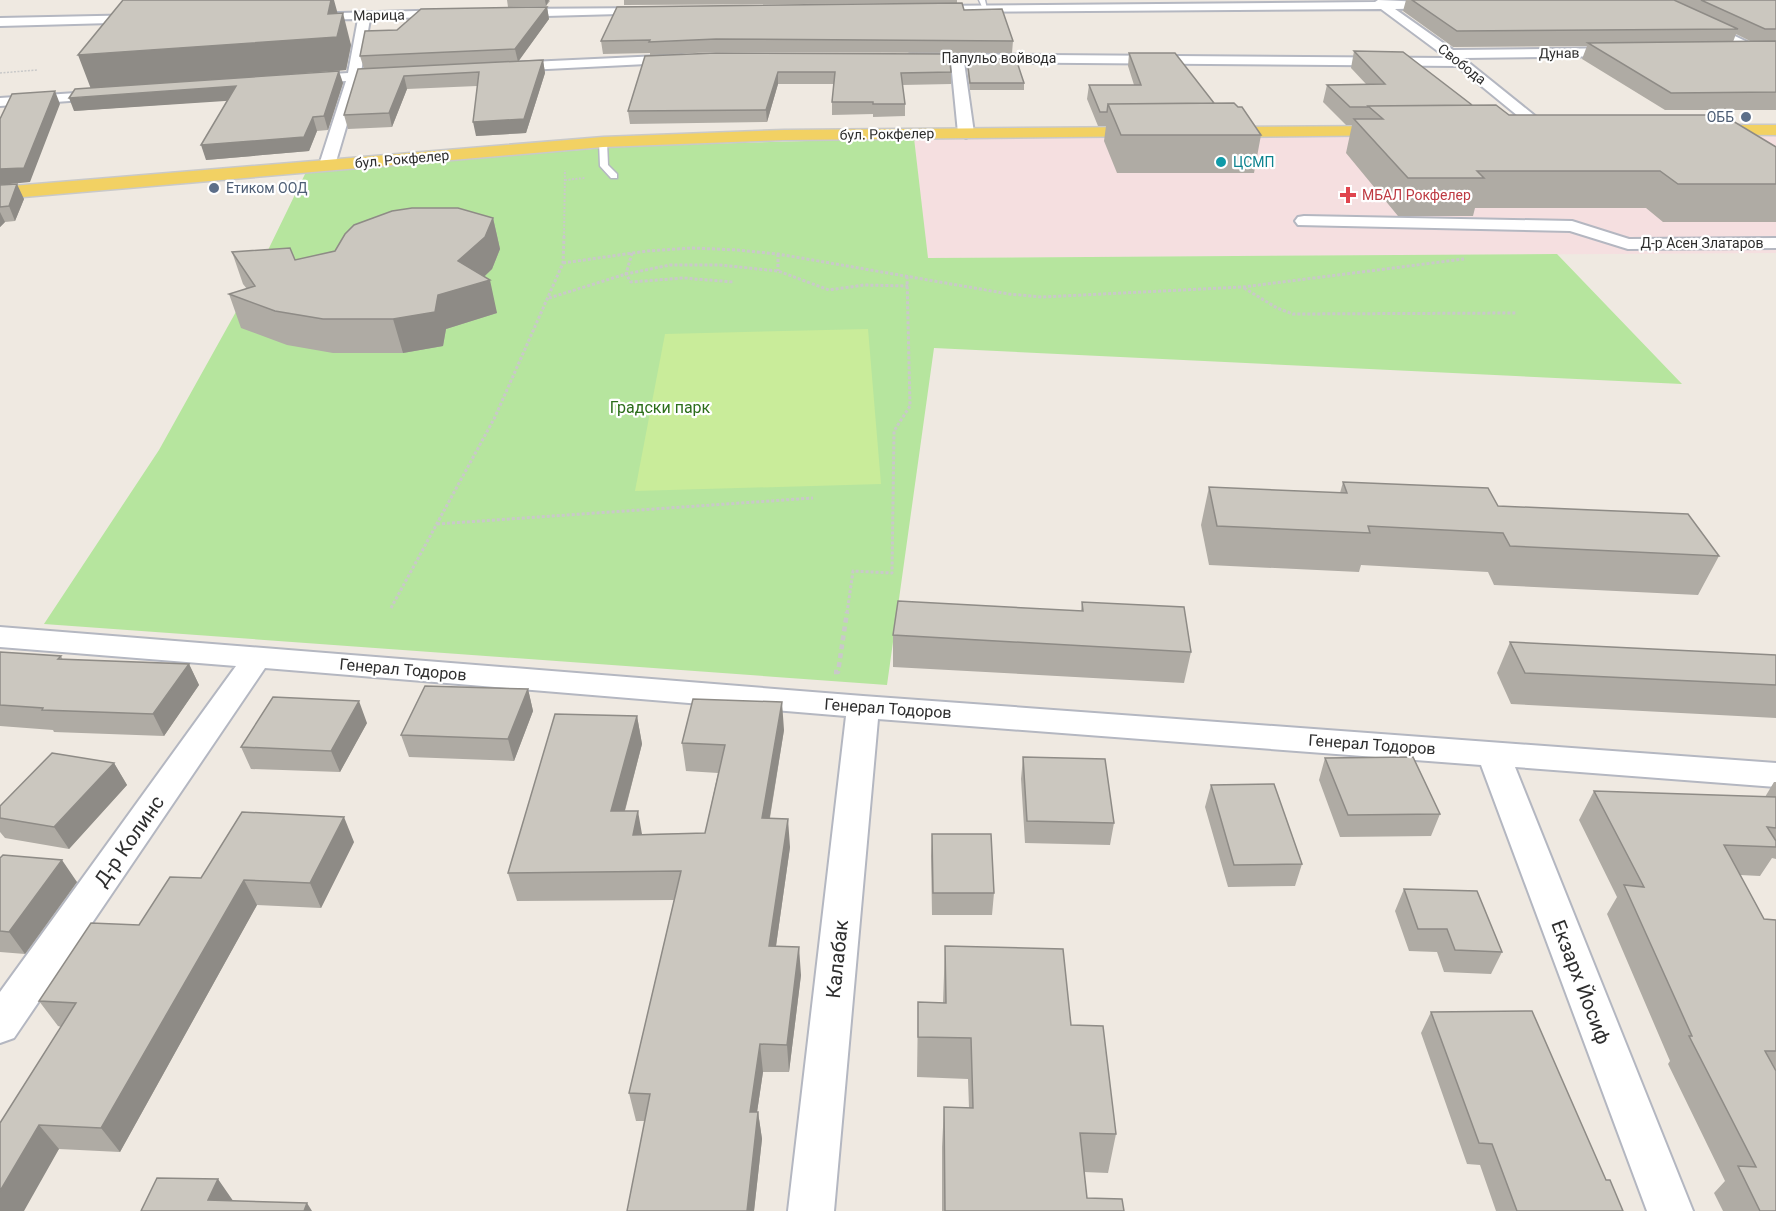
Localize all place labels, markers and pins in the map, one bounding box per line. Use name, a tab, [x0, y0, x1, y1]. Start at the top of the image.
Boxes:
place label: ОББ	[1707, 109, 1734, 125]
marker: ОББ	[1739, 110, 1753, 124]
place label: ЦСМП	[1233, 154, 1275, 170]
marker: ЦСМП	[1214, 155, 1228, 169]
place label: Етиком ООД	[226, 180, 308, 196]
marker: Етиком ООД	[207, 181, 221, 195]
marker: МБАЛ Рокфелер	[1339, 186, 1357, 204]
place label: МБАЛ Рокфелер	[1362, 187, 1471, 203]

